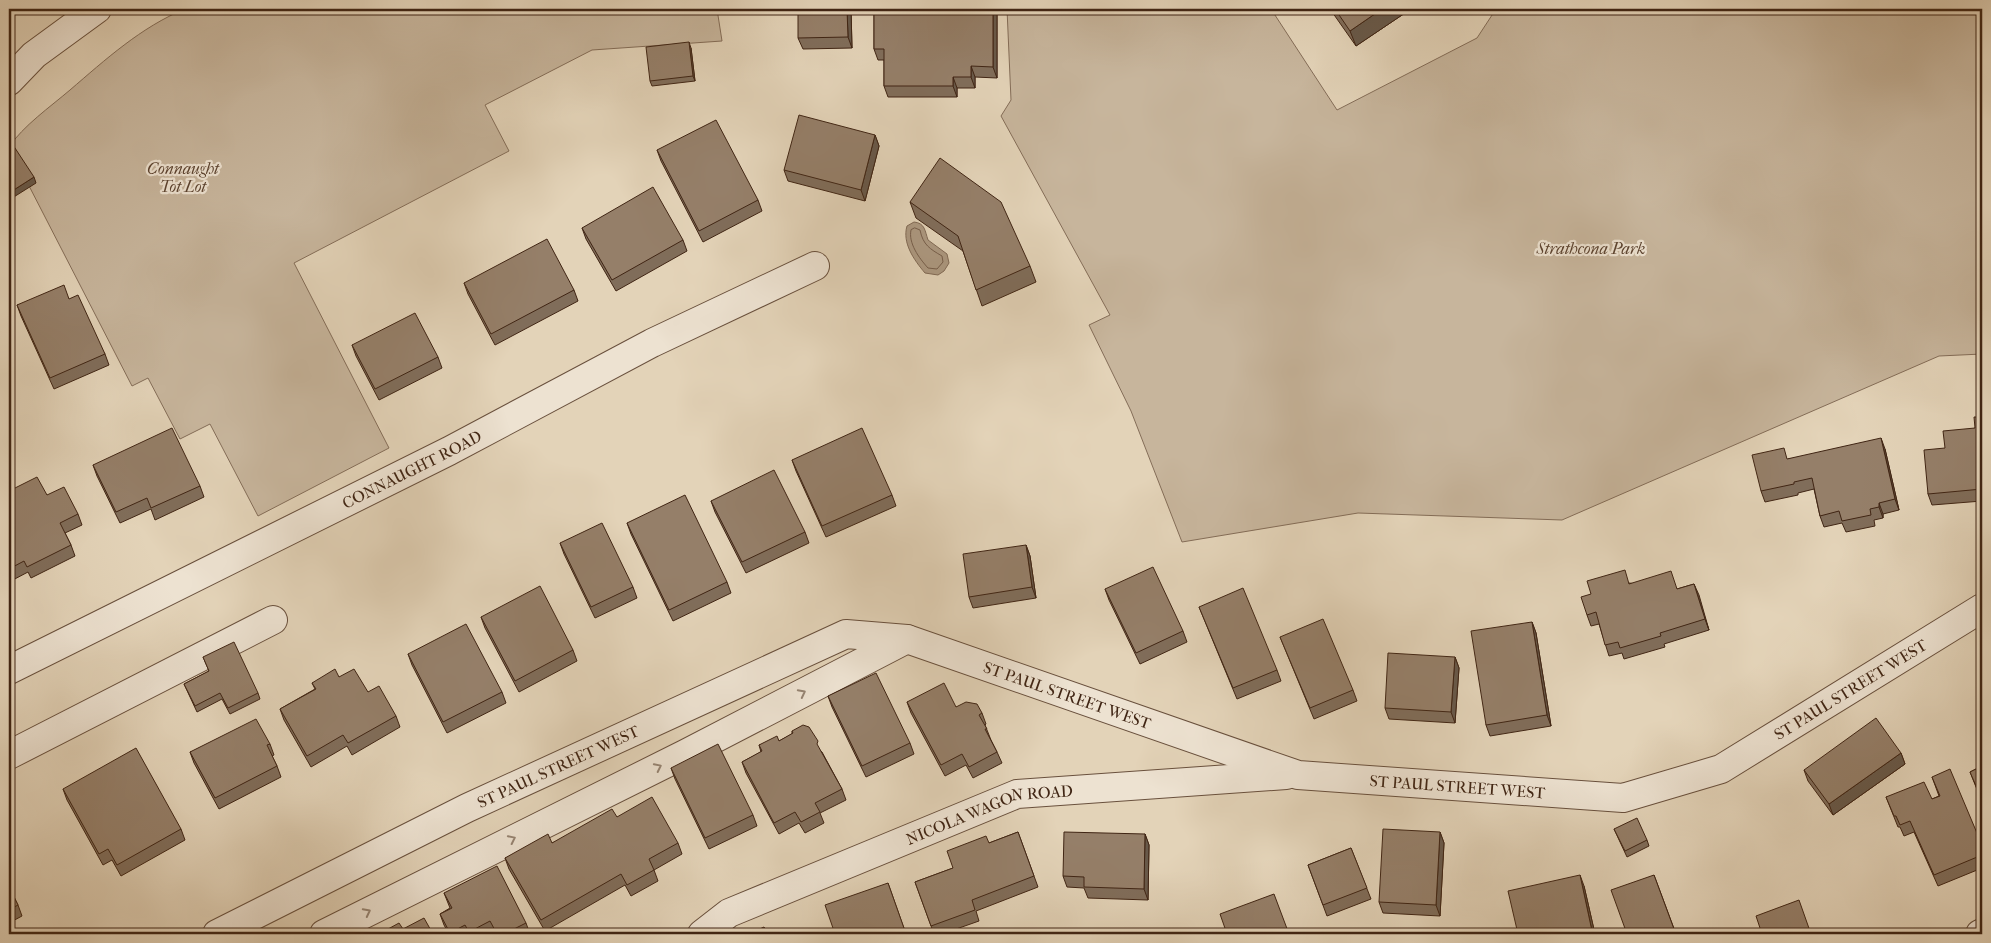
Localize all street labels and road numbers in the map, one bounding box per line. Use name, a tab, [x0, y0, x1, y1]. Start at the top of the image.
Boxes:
street label: CONNAUGHT ROAD	[339, 426, 485, 512]
street label: ST PAUL STREET WEST	[1770, 635, 1930, 744]
street label: ST PAUL STREET WEST	[981, 657, 1154, 733]
street label: ST PAUL STREET WEST	[474, 721, 642, 812]
street label: ST PAUL STREET WEST	[1369, 771, 1546, 802]
street label: NICOLA WAGON ROAD	[903, 781, 1073, 848]

